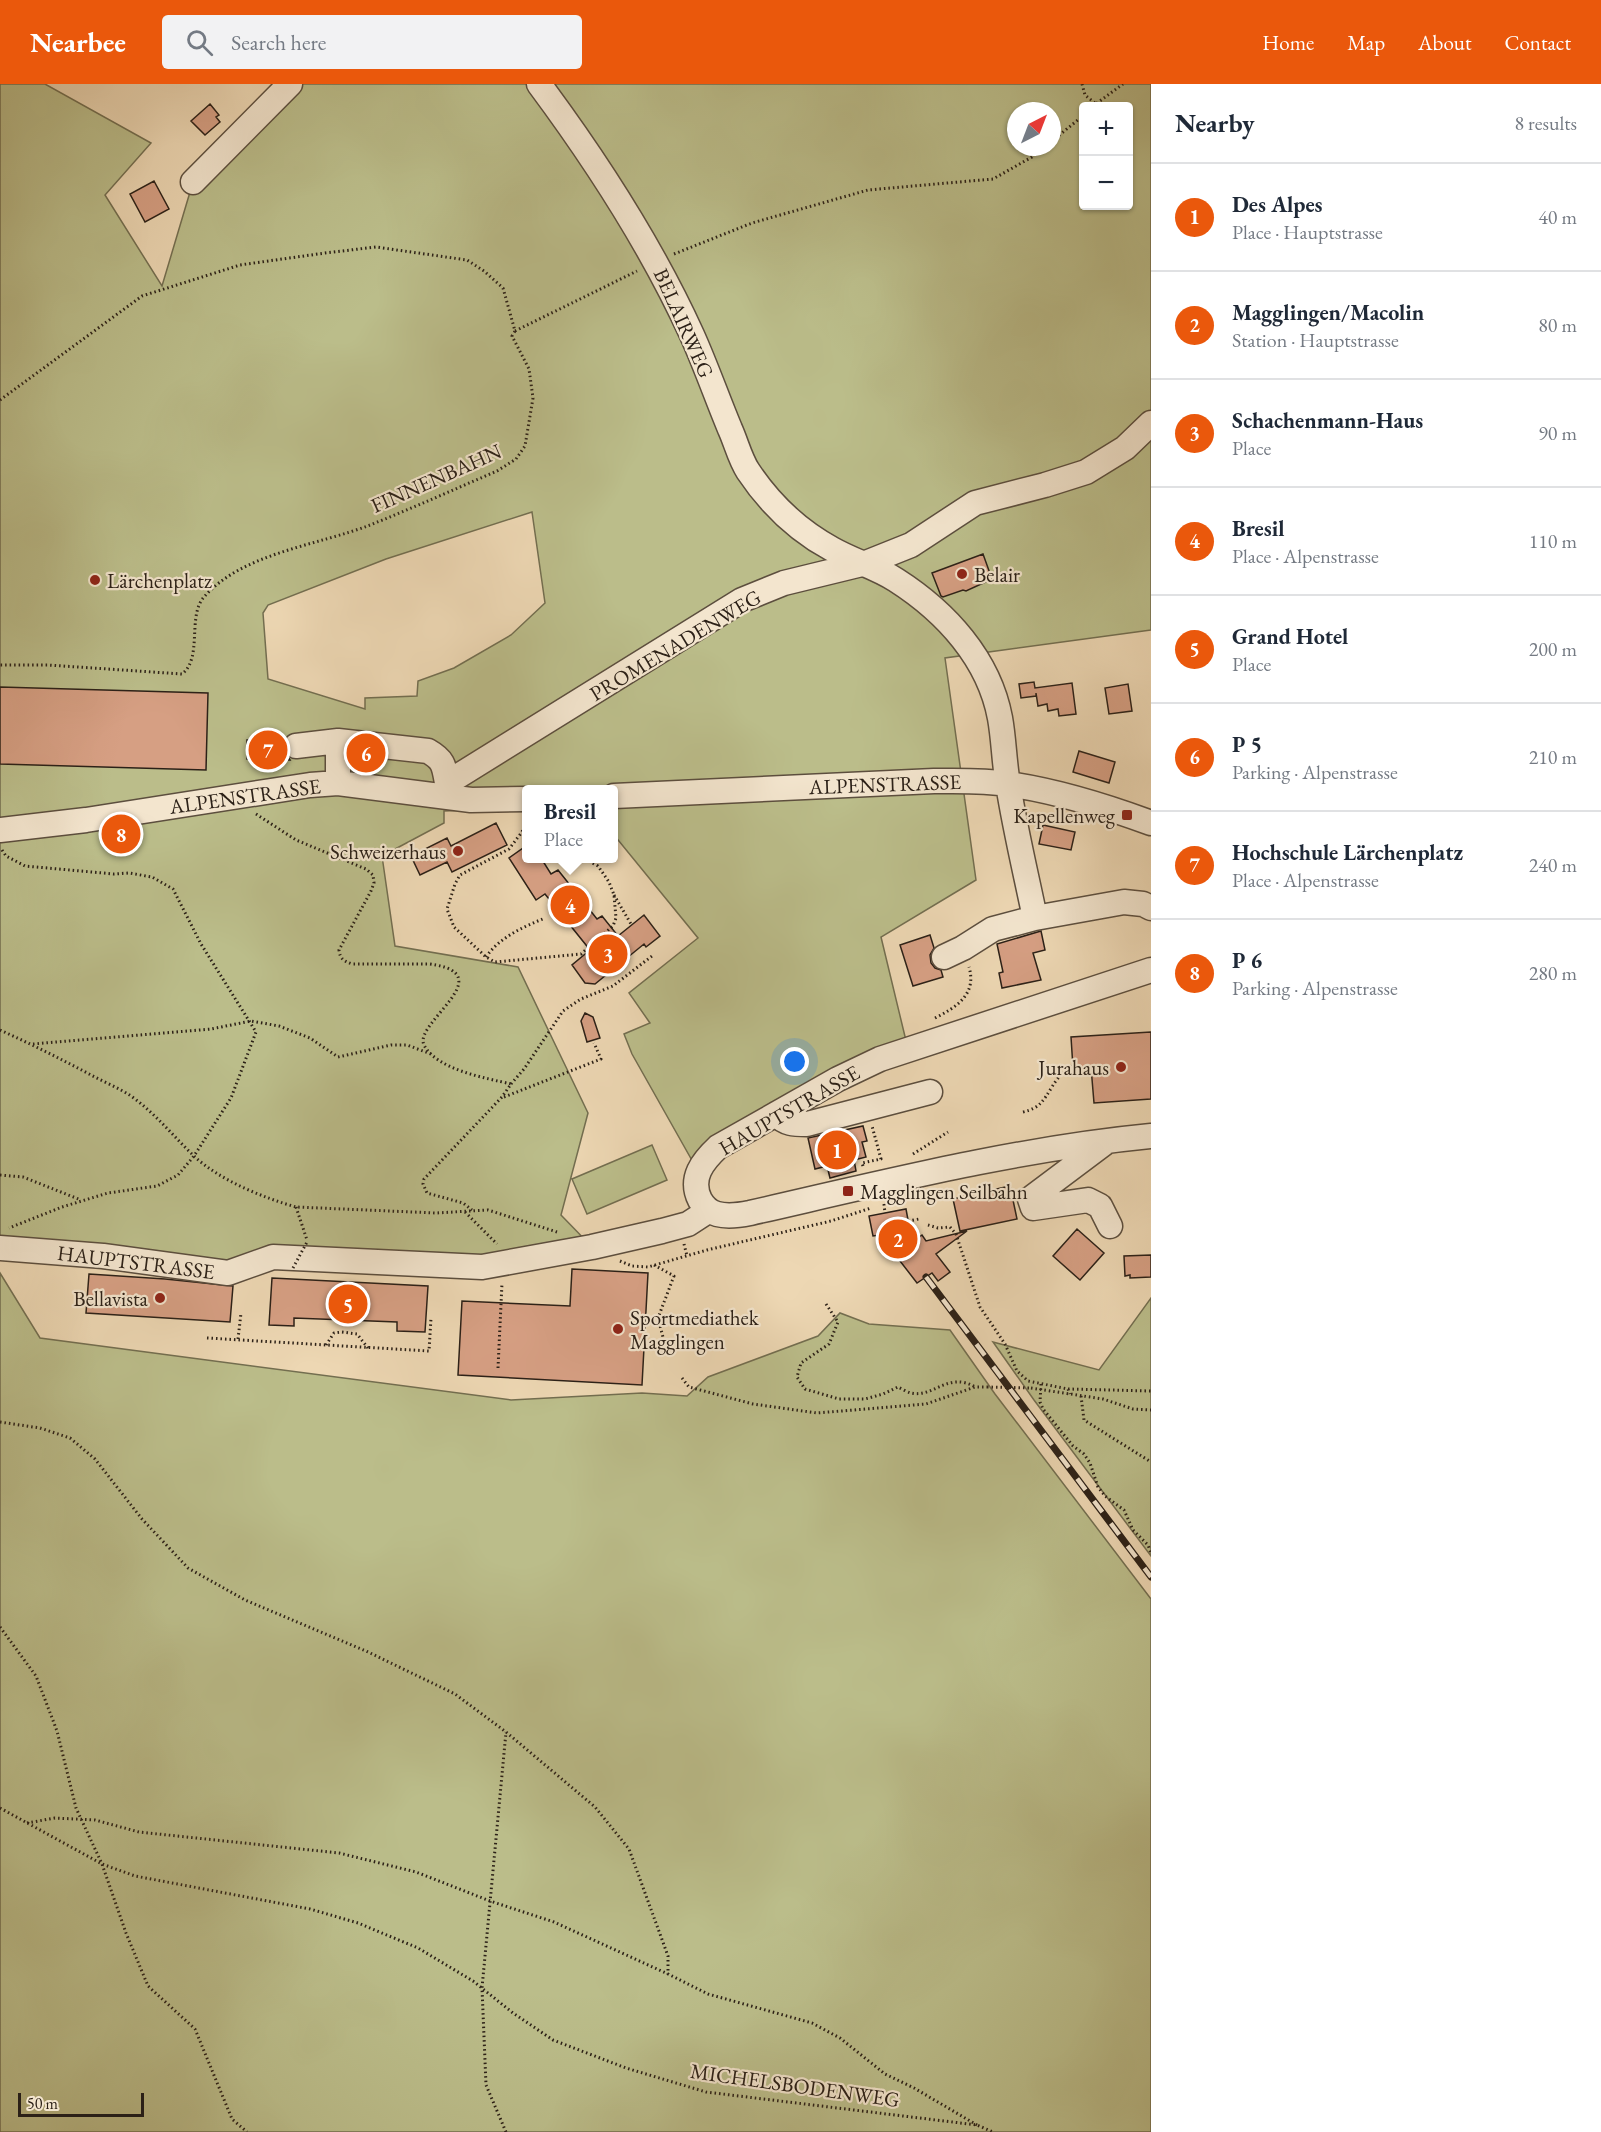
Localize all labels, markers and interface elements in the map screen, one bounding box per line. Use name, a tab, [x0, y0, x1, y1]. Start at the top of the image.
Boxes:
search box	[162, 15, 582, 69]
text: Nearbee	[30, 24, 126, 60]
icon: search	[183, 26, 216, 59]
text: Search here	[231, 28, 326, 57]
text: Home	[1262, 29, 1314, 56]
text: Map	[1347, 29, 1385, 56]
text: About	[1418, 29, 1471, 56]
text: Contact	[1504, 29, 1571, 56]
north arrow	[1007, 102, 1061, 156]
map controls	[1079, 102, 1133, 210]
button: +	[1079, 102, 1133, 156]
text: Nearby	[1175, 106, 1255, 140]
text: 8 results	[1514, 110, 1577, 136]
button: −	[1079, 156, 1133, 210]
text: Des Alpes	[1232, 190, 1323, 219]
text: 1	[1189, 204, 1200, 230]
text: 40 m	[1538, 204, 1577, 230]
text: Place · Hauptstrasse	[1232, 219, 1383, 245]
street label: BELAIRWEG	[648, 264, 720, 382]
text: Magglingen/Macolin	[1232, 298, 1424, 327]
text: 2	[1189, 312, 1200, 338]
text: 80 m	[1538, 312, 1577, 338]
text: Station · Hauptstrasse	[1232, 327, 1399, 353]
text: Schachenmann-Haus	[1232, 406, 1423, 435]
text: 3	[1189, 420, 1200, 446]
text: 90 m	[1538, 420, 1577, 446]
text: Place	[1232, 435, 1271, 461]
street label: FINNENBAHN	[366, 437, 506, 519]
text: Bresil	[1232, 514, 1284, 543]
text: 4	[1189, 528, 1200, 554]
text: 110 m	[1529, 528, 1577, 554]
text: Place · Alpenstrasse	[1232, 543, 1379, 569]
place label: Belair	[974, 561, 1020, 588]
place label: Lärchenplatz	[107, 567, 212, 594]
marker: Belair	[955, 567, 969, 581]
marker: Lärchenplatz	[88, 573, 102, 587]
street label: PROMENADENWEG	[584, 583, 766, 707]
text: Grand Hotel	[1232, 622, 1348, 651]
text: 5	[1189, 636, 1200, 662]
text: 200 m	[1529, 636, 1577, 662]
text: Place	[1232, 651, 1271, 677]
pin: 7	[248, 728, 288, 772]
pin: 6	[346, 730, 386, 776]
text: P 5	[1232, 730, 1262, 759]
text: 6	[1189, 744, 1200, 770]
text: 210 m	[1529, 744, 1577, 770]
text: Parking · Alpenstrasse	[1232, 759, 1398, 785]
street label: ALPENSTRASSE	[807, 768, 962, 800]
street label: ALPENSTRASSE	[167, 772, 322, 820]
popup	[522, 785, 618, 863]
text: Bresil	[544, 797, 596, 826]
place label: Kapellenweg	[1013, 802, 1116, 829]
marker: Kapellenweg	[1120, 808, 1134, 822]
pin: 8	[102, 812, 140, 856]
text: Place	[544, 826, 583, 852]
place label: Schweizerhaus	[330, 838, 446, 865]
text: Hochschule Lärchenplatz	[1232, 838, 1463, 867]
marker: Schweizerhaus	[451, 844, 465, 858]
text: 7	[1189, 852, 1200, 878]
text: 240 m	[1529, 852, 1577, 878]
text: Place · Alpenstrasse	[1232, 867, 1379, 893]
pin: 4	[550, 882, 590, 928]
pin: 3	[588, 932, 628, 976]
text: P 6	[1232, 946, 1262, 975]
text: 8	[1189, 960, 1200, 986]
text: 280 m	[1529, 960, 1577, 986]
text: Parking · Alpenstrasse	[1232, 975, 1398, 1001]
your location	[780, 1047, 809, 1076]
place label: Jurahaus	[1036, 1054, 1109, 1081]
street label: HAUPTSTRASSE	[714, 1059, 864, 1161]
marker: Jurahaus	[1114, 1060, 1128, 1074]
pin: 1	[818, 1128, 856, 1172]
place label: Magglingen Seilbahn	[860, 1178, 1028, 1205]
marker: Magglingen Seilbahn	[841, 1184, 855, 1198]
pin: 2	[878, 1216, 918, 1262]
street label: HAUPTSTRASSE	[56, 1239, 216, 1285]
pin: 5	[328, 1282, 368, 1326]
place label: Bellavista	[73, 1285, 149, 1312]
marker: Bellavista	[153, 1291, 167, 1305]
place label: Sportmediathek Magglingen	[630, 1304, 760, 1355]
marker: Sportmediathek Magglingen	[611, 1322, 625, 1336]
street label: MICHELSBODENWEG	[689, 2057, 901, 2113]
scale bar	[18, 2090, 144, 2118]
text: 50 m	[27, 2093, 58, 2114]

